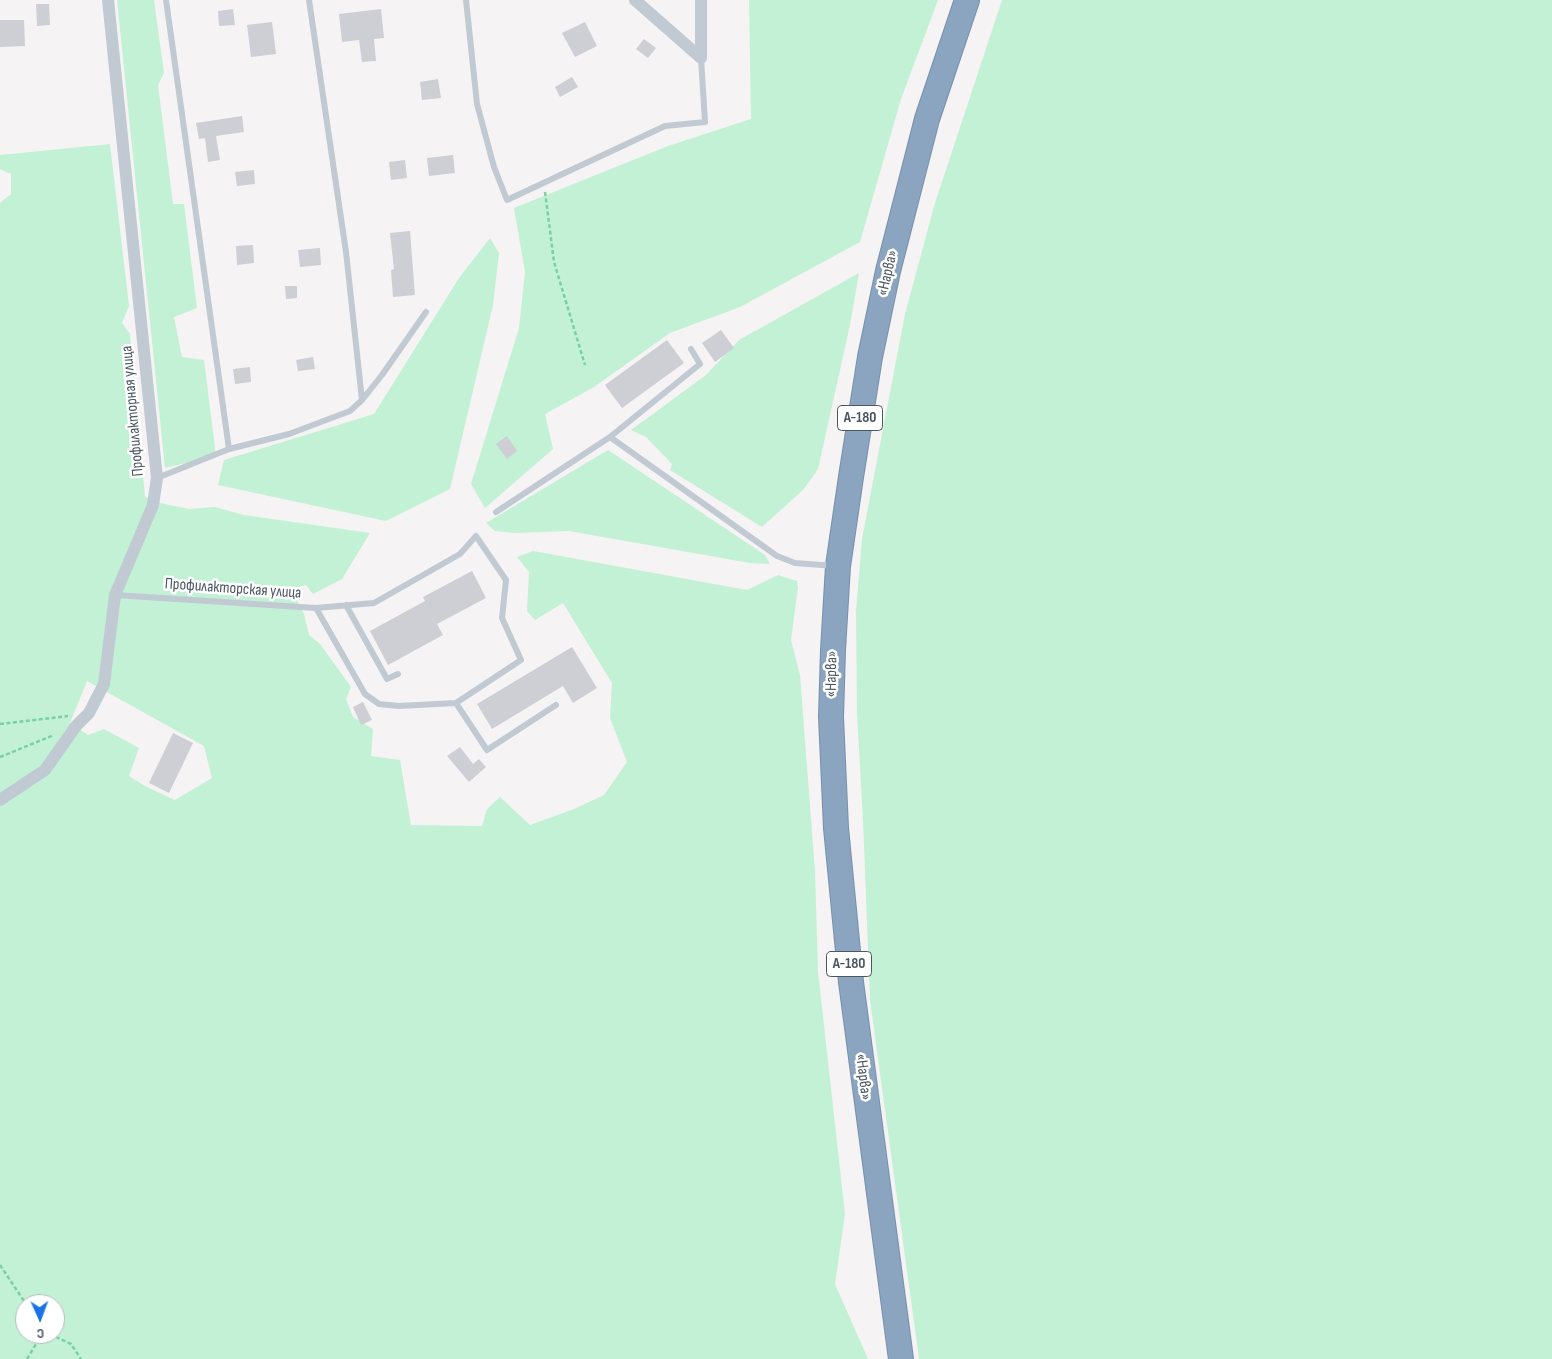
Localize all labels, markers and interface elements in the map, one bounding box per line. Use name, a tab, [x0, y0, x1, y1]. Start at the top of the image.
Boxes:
street label: «Нарва»	[873, 248, 903, 298]
street label: Профилакторная улица	[118, 345, 148, 477]
road number: А-180	[838, 406, 882, 430]
street label: Профилакторская улица	[164, 575, 302, 603]
street label: «Нарва»	[822, 651, 842, 697]
road number: А-180	[826, 952, 872, 976]
street label: «Нарва»	[851, 1053, 875, 1101]
north arrow	[15, 1294, 65, 1344]
text: С	[37, 1325, 44, 1342]

